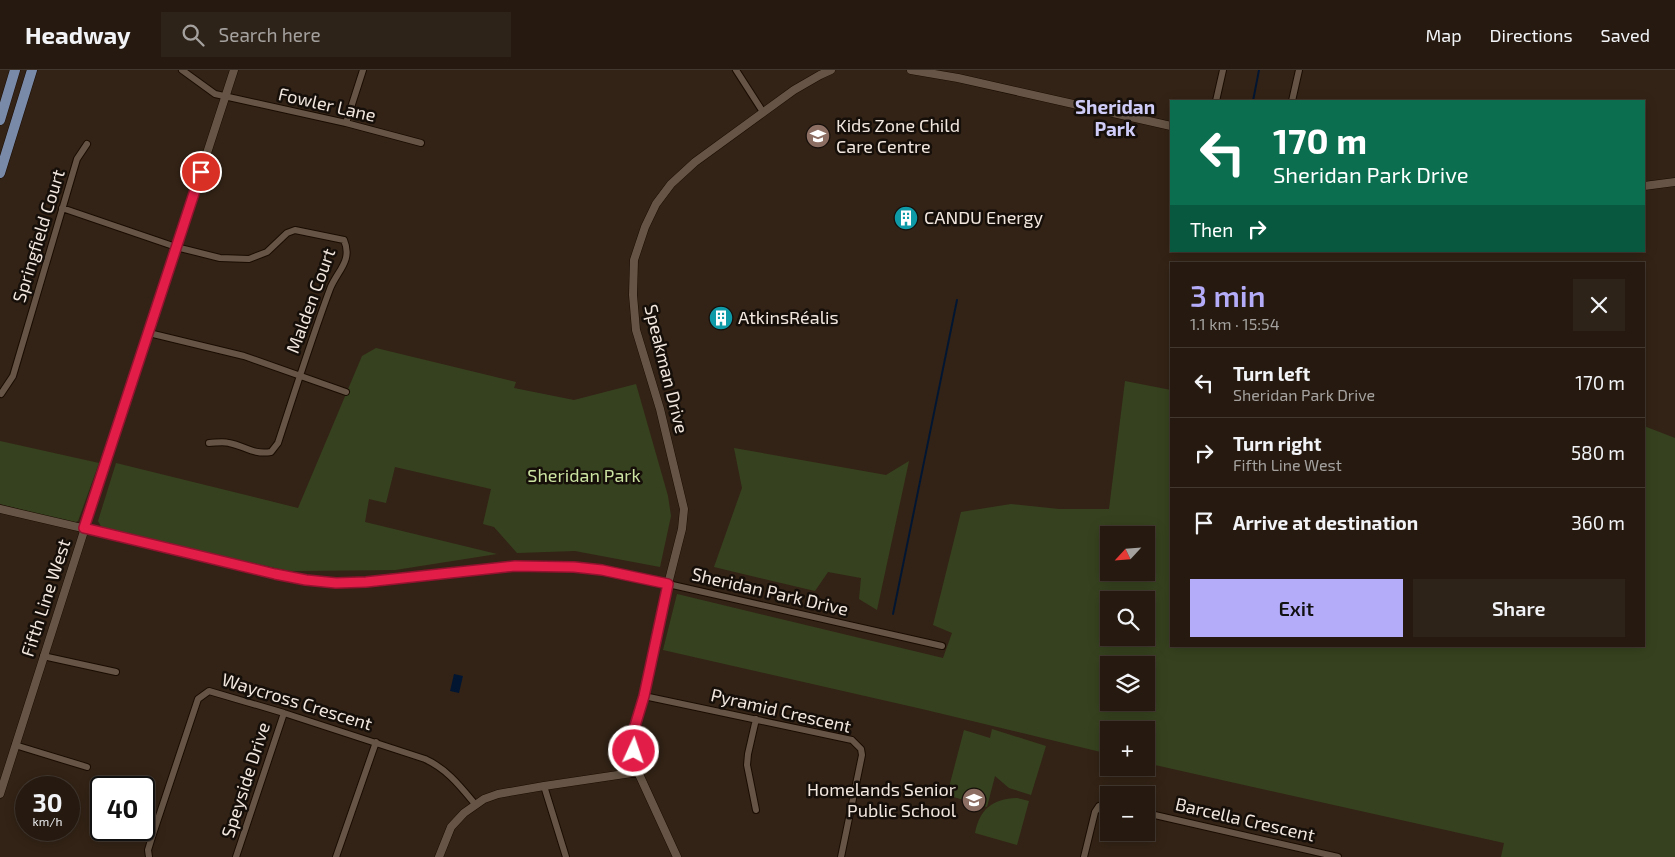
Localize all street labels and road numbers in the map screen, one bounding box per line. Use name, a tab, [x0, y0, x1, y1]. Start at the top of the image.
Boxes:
street label: Fowler Lane	[276, 82, 378, 126]
street label: Springfield Court	[7, 166, 69, 305]
street label: Malden Court	[281, 245, 339, 356]
street label: Speakman Drive	[640, 302, 694, 436]
street label: Fifth Line West	[16, 536, 74, 659]
street label: Sheridan Park Drive	[690, 562, 851, 620]
street label: Waycross Crescent	[219, 668, 375, 734]
street label: Pyramid Crescent	[709, 683, 854, 737]
street label: Speyside Drive	[216, 719, 274, 840]
street label: Barcella Crescent	[1173, 792, 1317, 846]

